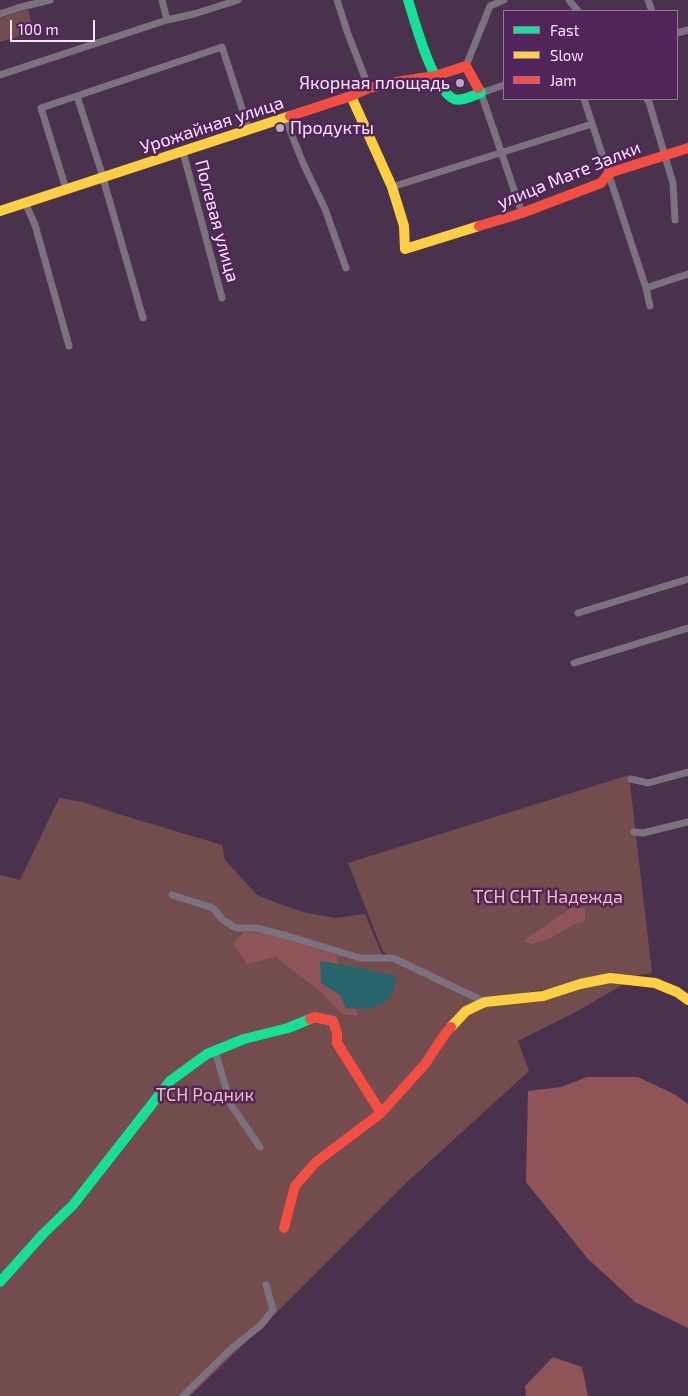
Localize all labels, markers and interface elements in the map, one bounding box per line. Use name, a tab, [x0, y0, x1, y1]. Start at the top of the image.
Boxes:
scale bar	[12, 10, 98, 42]
legend	[503, 10, 678, 100]
text: 100 m	[18, 20, 59, 38]
text: Fast	[550, 21, 579, 39]
text: Slow	[550, 46, 584, 64]
text: Jam	[550, 71, 576, 89]
place label: Якорная площадь	[299, 72, 450, 94]
marker: Якорная площадь	[454, 77, 466, 89]
street label: Урожайная улица	[138, 92, 286, 158]
place label: Продукты	[290, 117, 374, 139]
marker: Продукты	[274, 122, 286, 134]
street label: улица Мате Залки	[494, 136, 644, 214]
street label: Полевая улица	[190, 157, 244, 285]
park label: ТСН СНТ Надежда	[473, 886, 623, 908]
park label: ТСН Родник	[156, 1084, 254, 1106]

